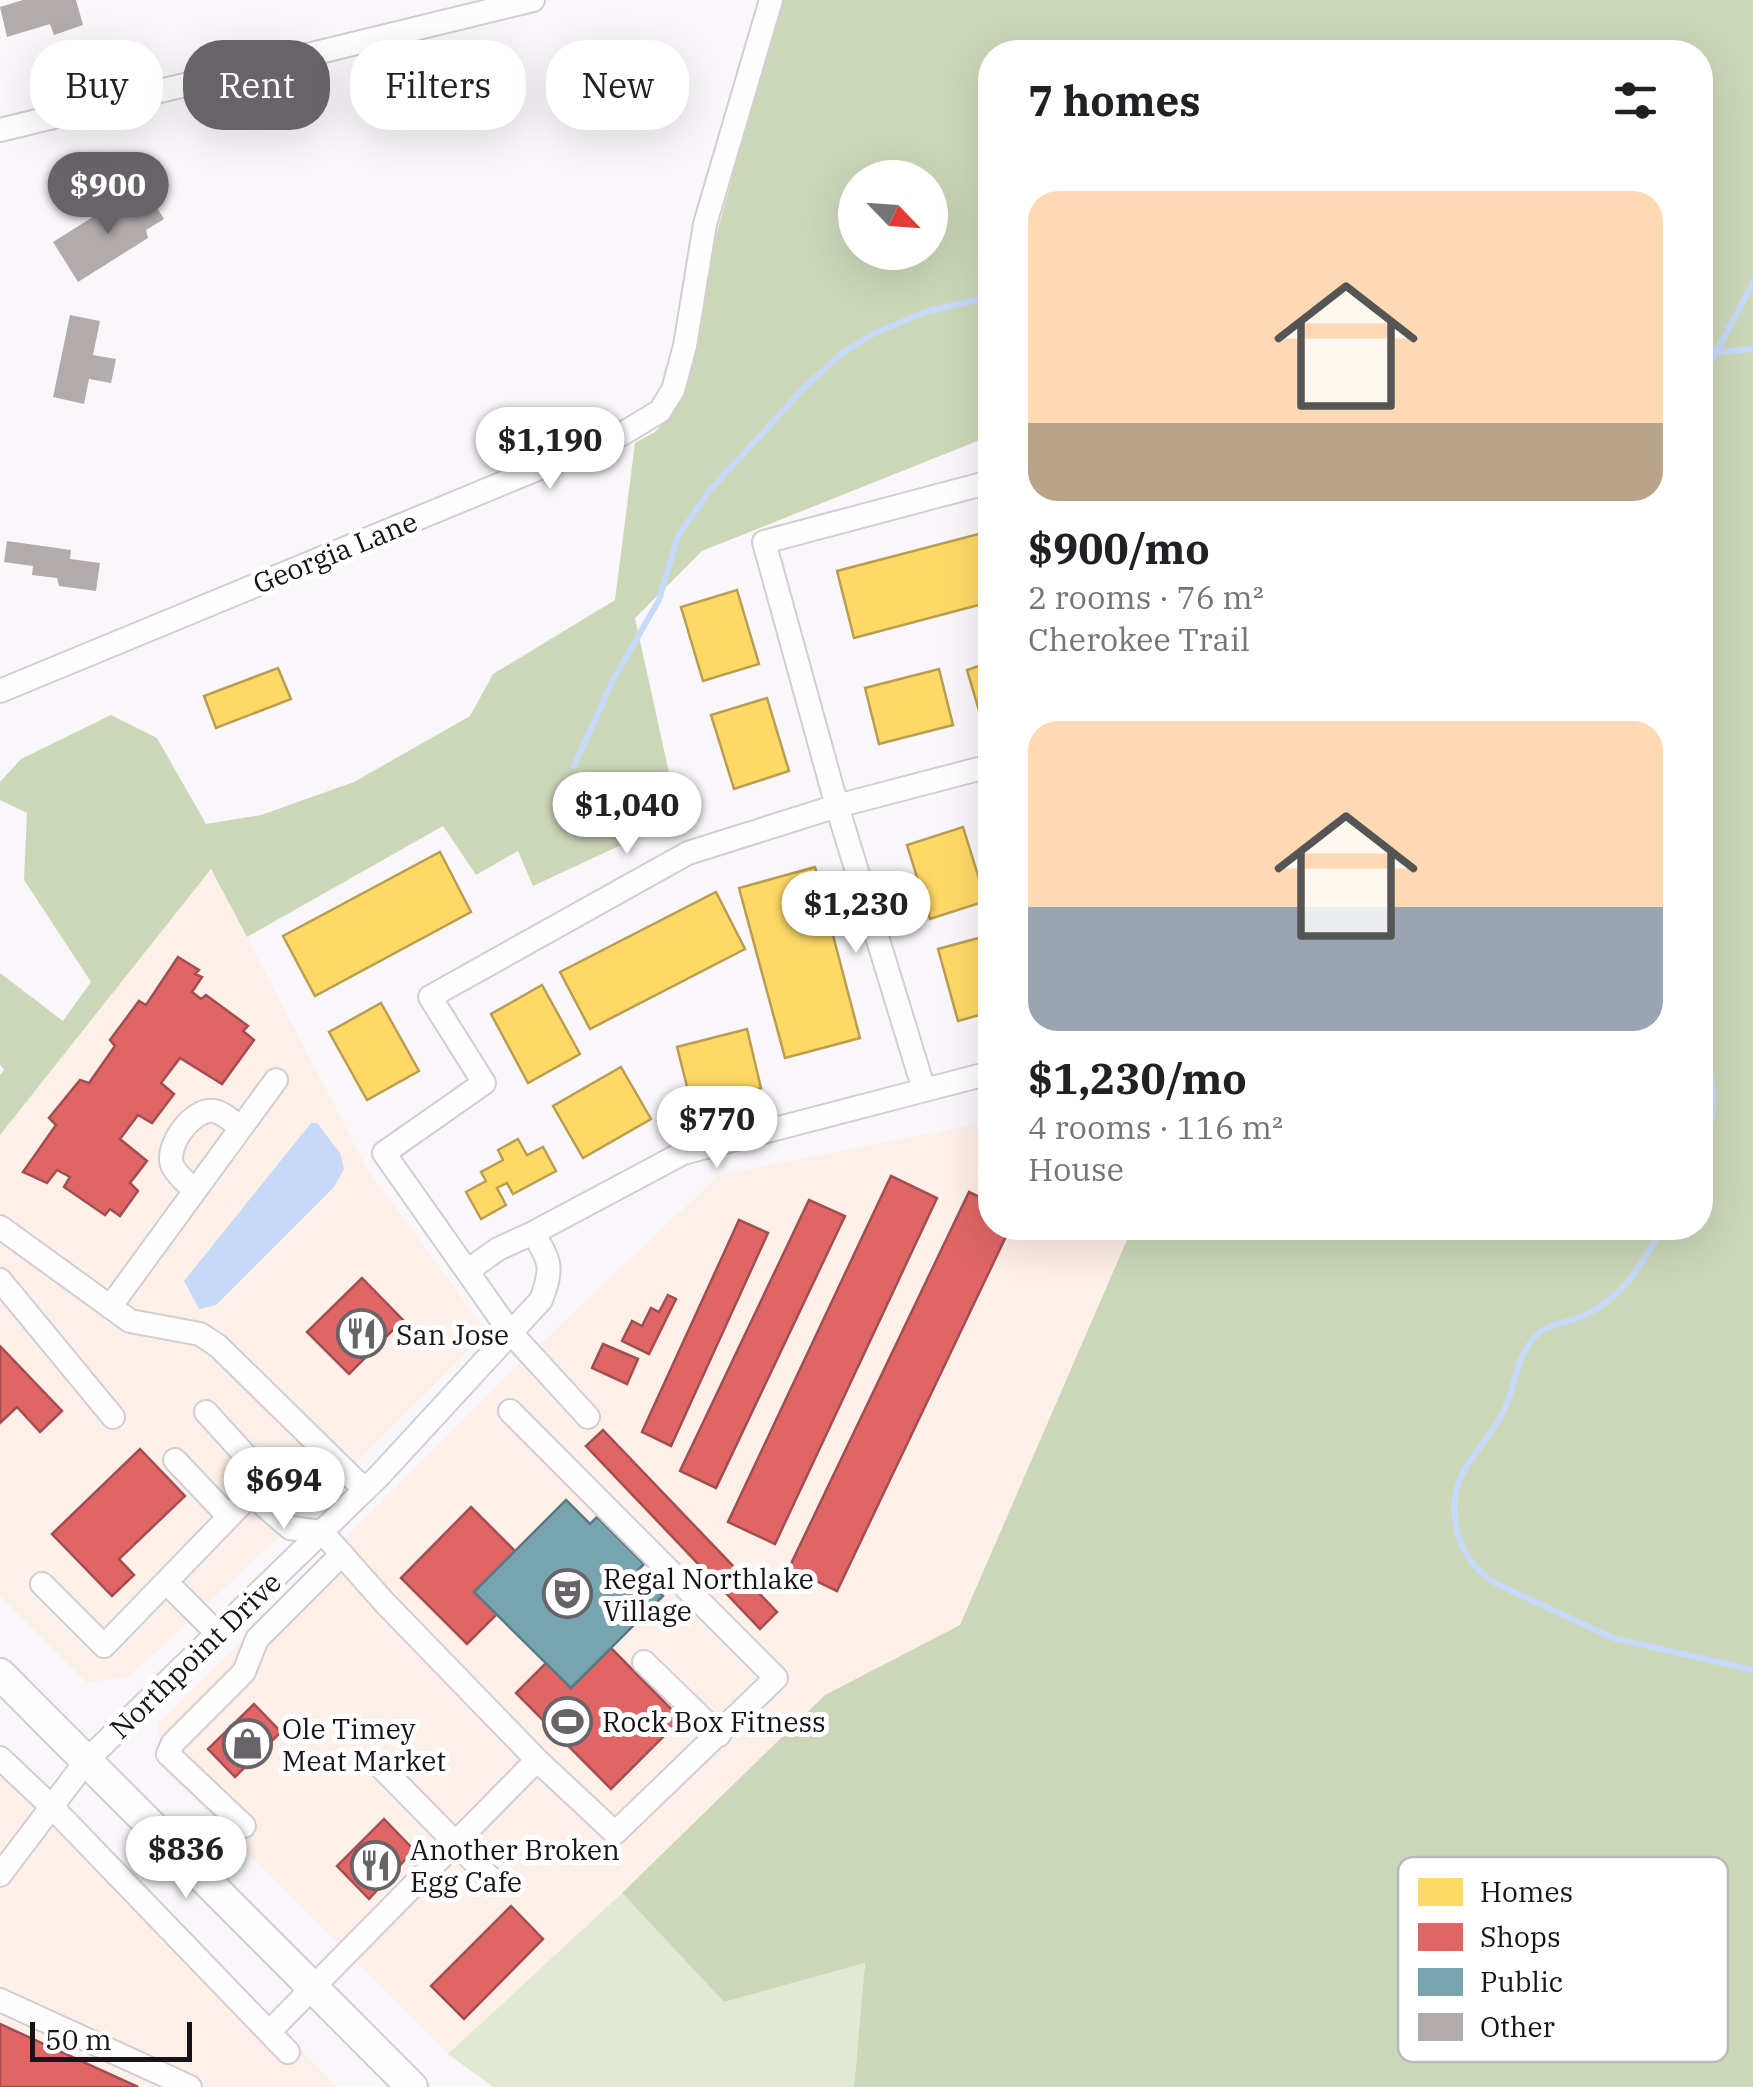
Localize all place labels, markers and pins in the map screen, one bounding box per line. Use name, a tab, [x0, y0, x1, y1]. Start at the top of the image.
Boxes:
pin: $900	[49, 152, 167, 237]
pin: $1,190	[469, 407, 631, 492]
pin: $1,040	[546, 772, 708, 857]
pin: $1,230	[775, 871, 937, 956]
pin: $770	[658, 1086, 776, 1171]
restaurant icon: San Jose	[335, 1308, 387, 1360]
place label: San Jose	[396, 1316, 509, 1353]
pin: $694	[225, 1447, 343, 1532]
place label: Regal Northlake Village	[603, 1560, 814, 1629]
theatre icon: Regal Northlake Village	[542, 1568, 594, 1620]
sports icon: Rock Box Fitness	[541, 1695, 593, 1747]
place label: Rock Box Fitness	[602, 1703, 826, 1740]
place label: Ole Timey Meat Market	[282, 1710, 446, 1779]
shop icon: Ole Timey Meat Market	[221, 1718, 273, 1770]
pin: $836	[127, 1816, 245, 1901]
place label: Another Broken Egg Cafe	[410, 1831, 620, 1900]
restaurant icon: Another Broken Egg Cafe	[349, 1839, 401, 1891]

